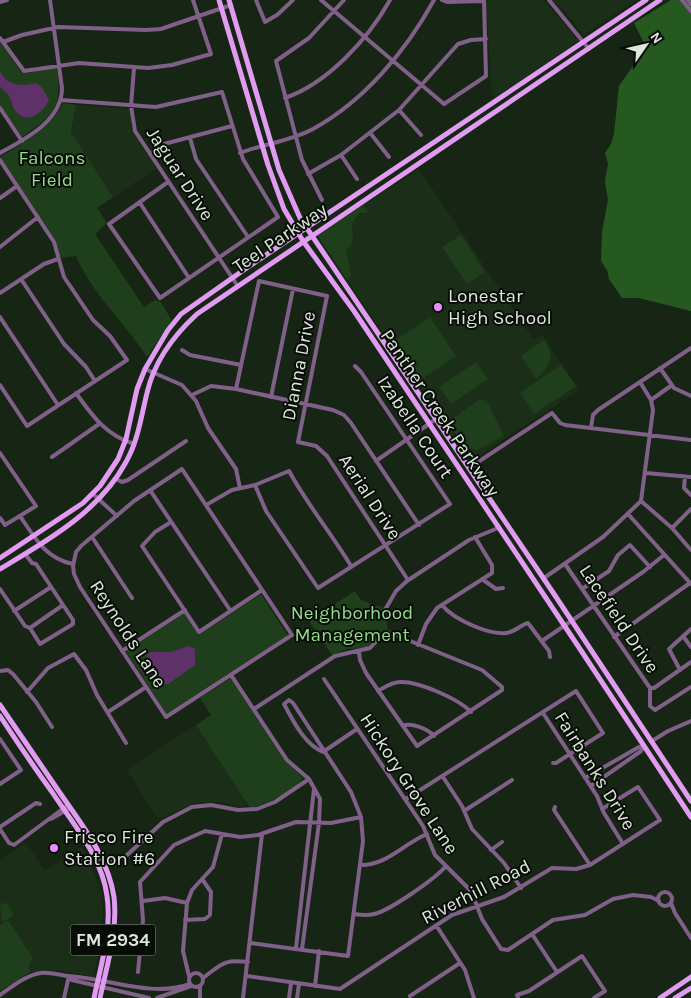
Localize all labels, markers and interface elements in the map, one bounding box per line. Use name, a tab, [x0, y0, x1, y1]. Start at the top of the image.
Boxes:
north arrow	[621, 20, 671, 70]
text: N	[647, 29, 666, 47]
street label: Jaguar Drive	[142, 123, 218, 225]
park label: Falcons Field	[19, 147, 85, 191]
street label: Teel Parkway	[229, 198, 331, 278]
place label: Lonestar High School	[448, 285, 552, 329]
marker: Lonestar High School	[432, 301, 444, 313]
street label: Dianna Drive	[278, 309, 320, 423]
street label: Panther Creek Parkway	[376, 325, 504, 501]
street label: Izabella Court	[373, 372, 457, 482]
street label: Aerial Drive	[334, 450, 406, 544]
street label: Lacefield Drive	[575, 560, 663, 678]
street label: Reynolds Lane	[85, 576, 171, 692]
park label: Neighborhood Management	[291, 602, 413, 646]
street label: Fairbanks Drive	[550, 708, 640, 834]
street label: Hickory Grove Lane	[355, 710, 463, 858]
place label: Frisco Fire Station #6	[64, 826, 155, 870]
marker: Frisco Fire Station #6	[48, 842, 60, 854]
street label: Riverhill Road	[418, 855, 534, 929]
road number: FM 2934	[70, 924, 156, 956]

